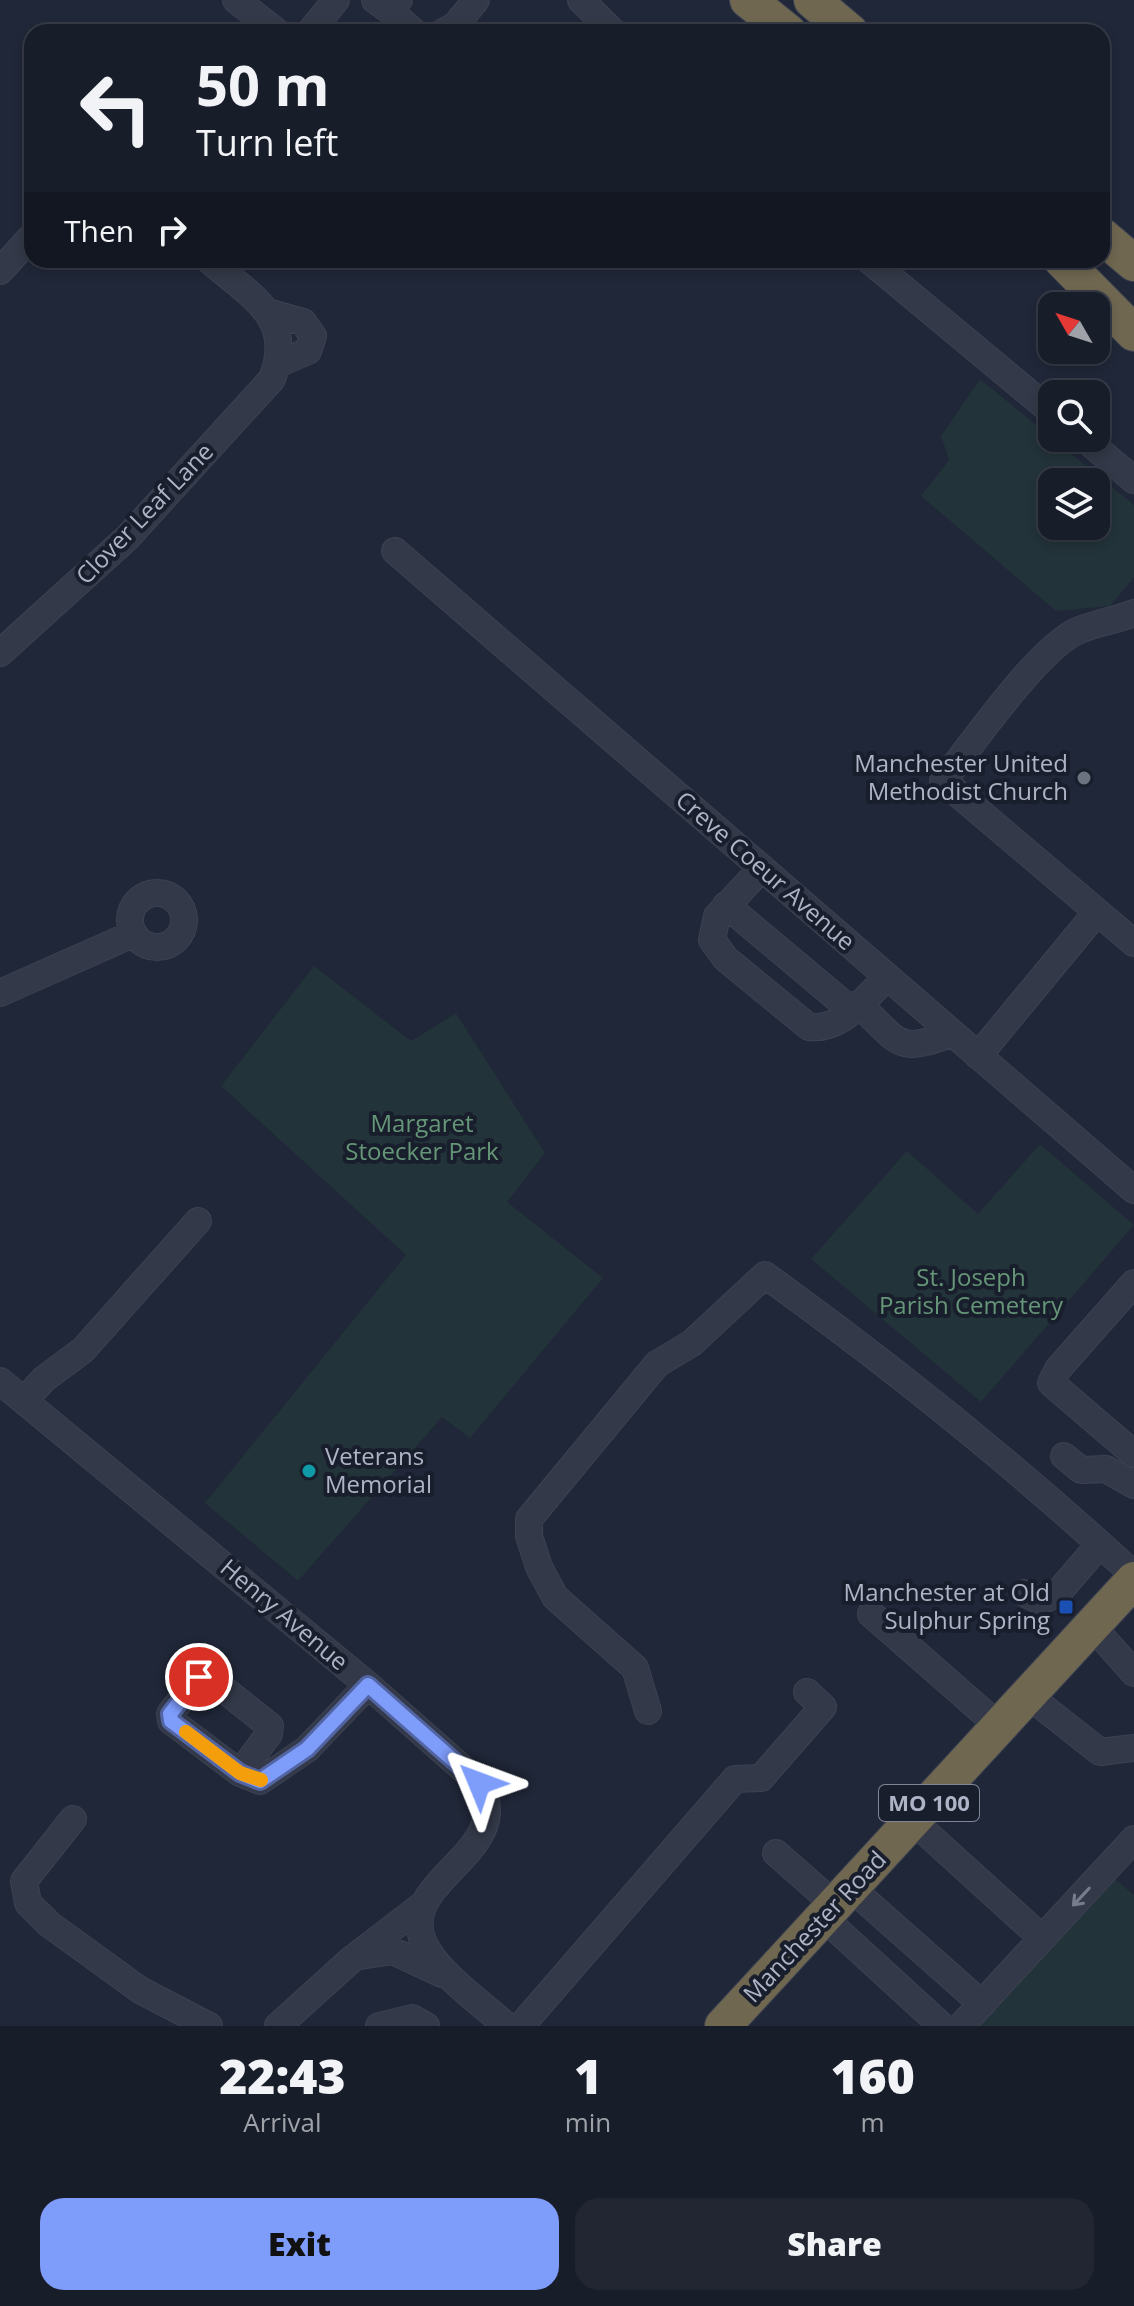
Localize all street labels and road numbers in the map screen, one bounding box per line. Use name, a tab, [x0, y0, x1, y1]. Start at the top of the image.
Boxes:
street label: Clover Leaf Lane	[68, 435, 220, 591]
street label: Creve Coeur Avenue	[669, 783, 863, 957]
street label: Henry Avenue	[214, 1551, 356, 1677]
road number: MO 100	[879, 1785, 979, 1821]
street label: Manchester Road	[735, 1843, 893, 2009]

